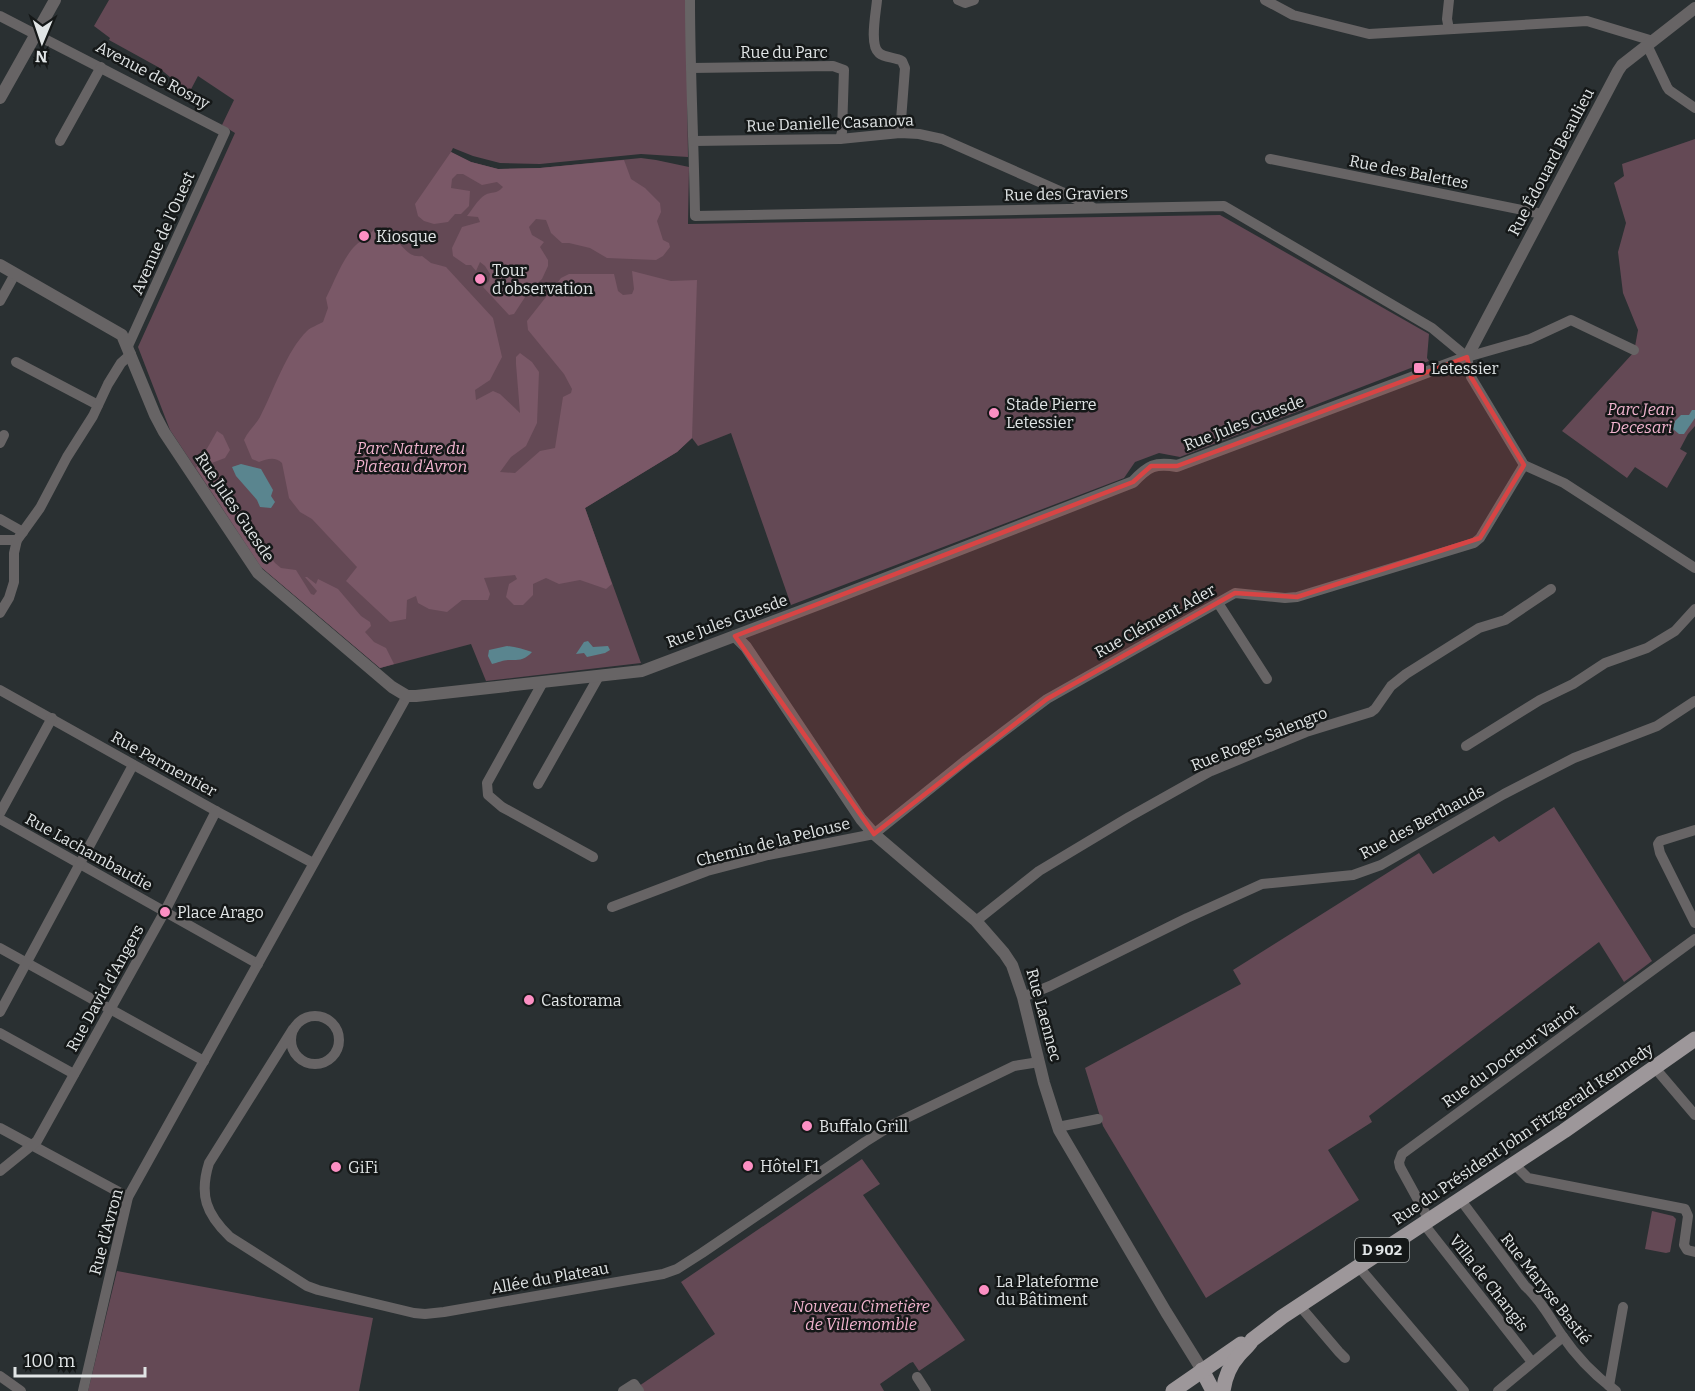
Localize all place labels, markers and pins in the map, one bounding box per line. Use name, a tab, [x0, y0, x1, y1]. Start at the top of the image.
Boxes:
place label: Kiosque	[376, 227, 437, 246]
marker: Kiosque	[357, 229, 371, 243]
place label: Tour d'observation	[492, 261, 593, 298]
marker: Tour d'observation	[473, 272, 487, 286]
place label: Letessier	[1431, 359, 1499, 378]
marker: Letessier	[1412, 361, 1426, 375]
place label: Stade Pierre Letessier	[1006, 395, 1096, 432]
marker: Stade Pierre Letessier	[987, 406, 1001, 420]
place label: Place Arago	[177, 903, 264, 922]
marker: Place Arago	[158, 905, 172, 919]
place label: Castorama	[541, 991, 622, 1010]
marker: Castorama	[522, 993, 536, 1007]
place label: Buffalo Grill	[819, 1117, 909, 1136]
marker: Buffalo Grill	[800, 1119, 814, 1133]
place label: Hôtel F1	[760, 1157, 820, 1176]
place label: GiFi	[348, 1158, 378, 1177]
marker: Hôtel F1	[741, 1159, 755, 1173]
marker: GiFi	[329, 1160, 343, 1174]
place label: La Plateforme du Bâtiment	[996, 1272, 1099, 1309]
marker: La Plateforme du Bâtiment	[977, 1283, 991, 1297]

